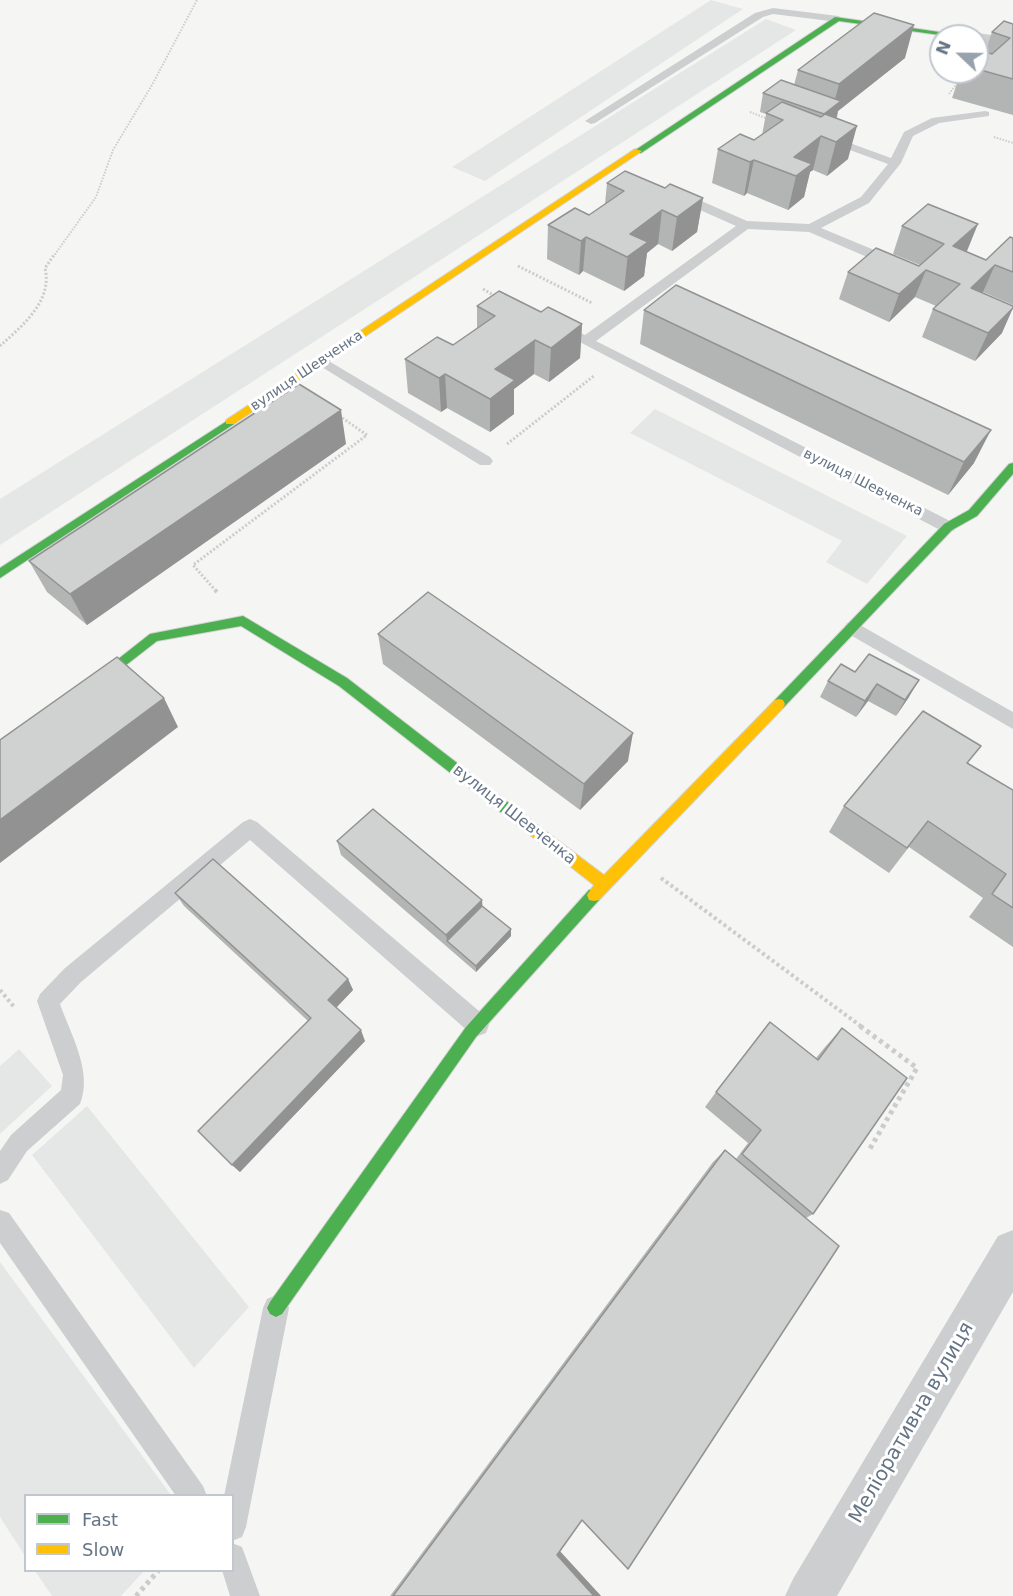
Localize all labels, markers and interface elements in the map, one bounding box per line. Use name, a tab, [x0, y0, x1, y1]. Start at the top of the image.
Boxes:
north arrow	[929, 24, 989, 84]
text: N	[932, 38, 955, 58]
street label: вулиця Шевченка	[248, 327, 366, 415]
street label: вулиця Шевченка	[800, 446, 926, 520]
street label: вулиця Шевченка	[449, 761, 579, 869]
street label: Меліоративна вулиця	[845, 1318, 979, 1528]
legend	[24, 1494, 234, 1572]
text: Fast	[82, 1509, 118, 1530]
text: Slow	[82, 1539, 124, 1560]

